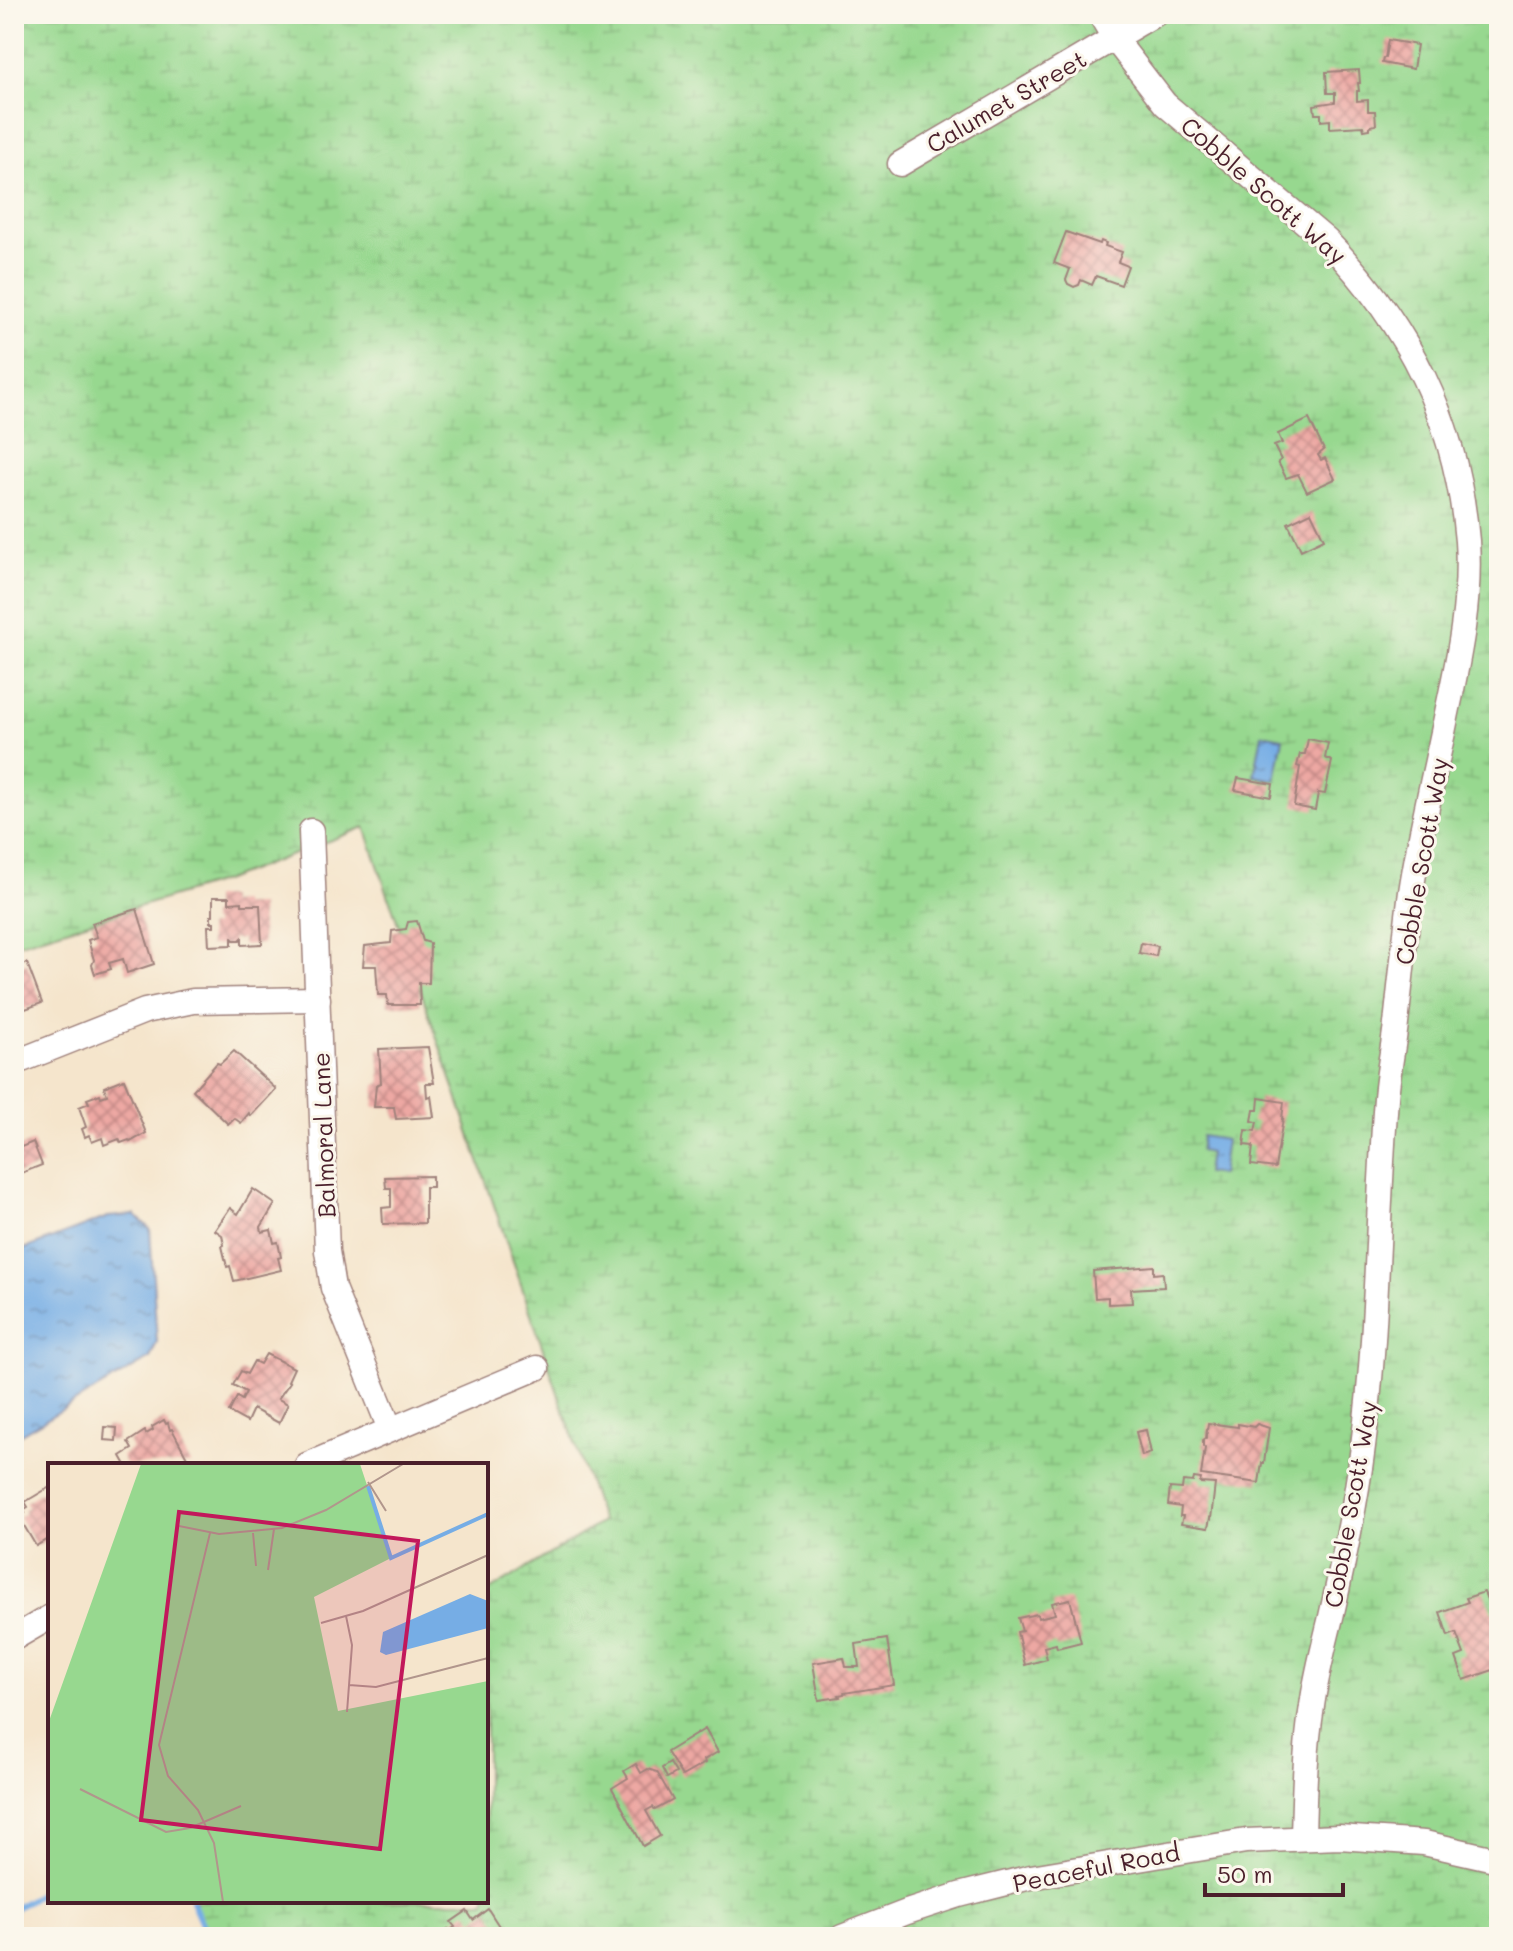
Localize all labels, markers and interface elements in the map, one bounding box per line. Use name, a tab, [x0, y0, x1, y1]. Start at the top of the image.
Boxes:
street label: Calumet Street	[920, 43, 1092, 159]
street label: Cobble Scott Way	[1175, 110, 1353, 270]
street label: Cobble Scott Way	[1388, 755, 1454, 967]
street label: Balmoral Lane	[305, 1052, 341, 1218]
street label: Cobble Scott Way	[1317, 1398, 1383, 1610]
inset map	[48, 1463, 488, 1903]
street label: Peaceful Road	[1010, 1836, 1182, 1898]
scale bar	[1205, 1847, 1343, 1897]
text: 50 m	[1217, 1858, 1273, 1889]

